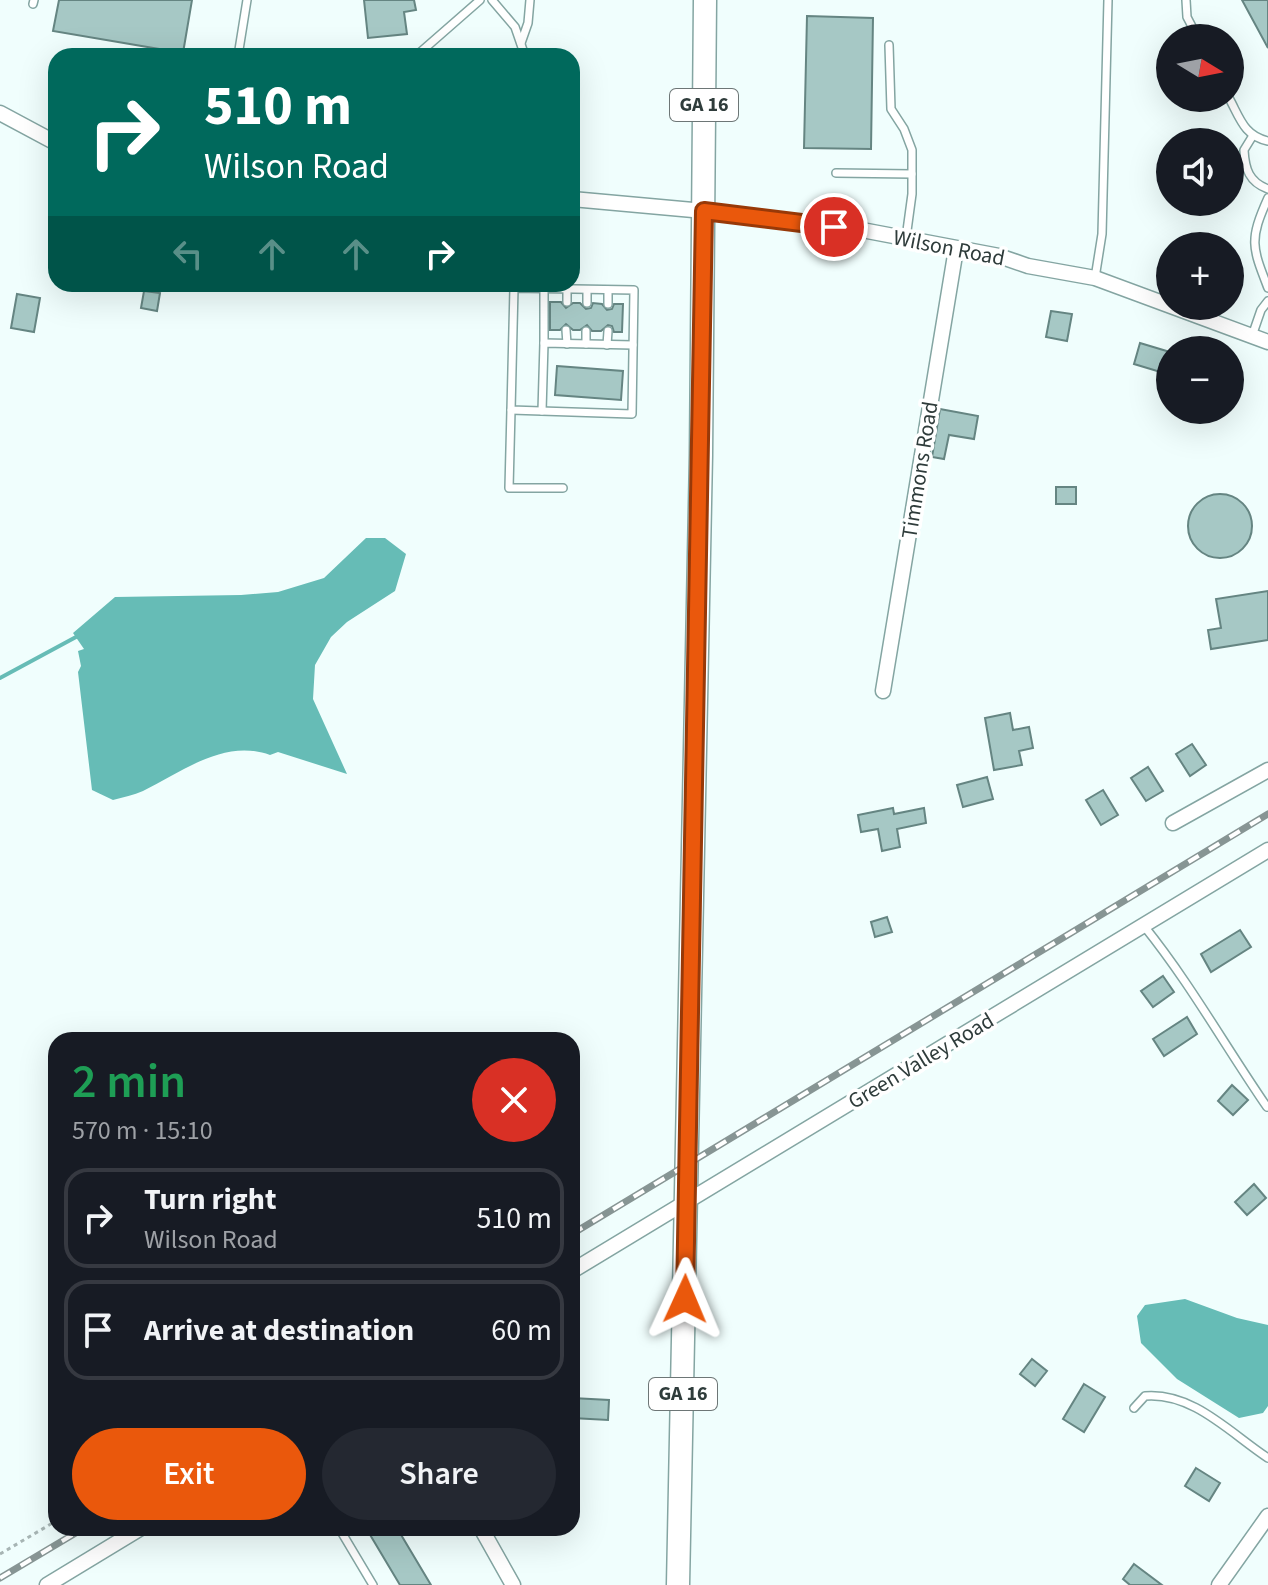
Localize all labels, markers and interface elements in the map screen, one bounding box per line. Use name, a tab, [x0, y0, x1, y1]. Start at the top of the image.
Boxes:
north arrow	[1156, 24, 1244, 112]
map controls	[1156, 24, 1244, 424]
text: 510 m	[204, 67, 352, 146]
icon: right	[72, 80, 176, 184]
road number: GA 16	[670, 89, 738, 121]
button: sound	[1156, 128, 1244, 216]
text: Wilson Road	[204, 141, 389, 192]
pin	[800, 193, 868, 261]
icon: arrive	[812, 205, 856, 249]
street label: Wilson Road	[890, 222, 1008, 274]
icon: left	[166, 232, 210, 276]
icon: ahead	[250, 232, 294, 276]
icon: ahead	[334, 232, 378, 276]
icon: right	[418, 232, 462, 276]
button: +	[1156, 232, 1244, 320]
button: −	[1156, 336, 1244, 424]
street label: Timmons Road	[893, 399, 947, 541]
street label: Green Valley Road	[842, 1005, 1000, 1117]
text: 2 min	[72, 1048, 186, 1116]
button: close	[472, 1058, 556, 1142]
text: 570 m · 15:10	[72, 1112, 213, 1149]
text: Turn right	[144, 1178, 276, 1221]
icon: right	[76, 1196, 120, 1240]
text: 510 m	[476, 1197, 552, 1240]
text: Wilson Road	[144, 1221, 278, 1258]
position arrow	[643, 1257, 727, 1341]
icon: arrive	[76, 1308, 120, 1352]
text: Arrive at destination	[144, 1309, 414, 1352]
text: 60 m	[491, 1309, 552, 1352]
road number: GA 16	[649, 1378, 717, 1410]
button: Exit	[72, 1428, 306, 1520]
button: Share	[322, 1428, 556, 1520]

